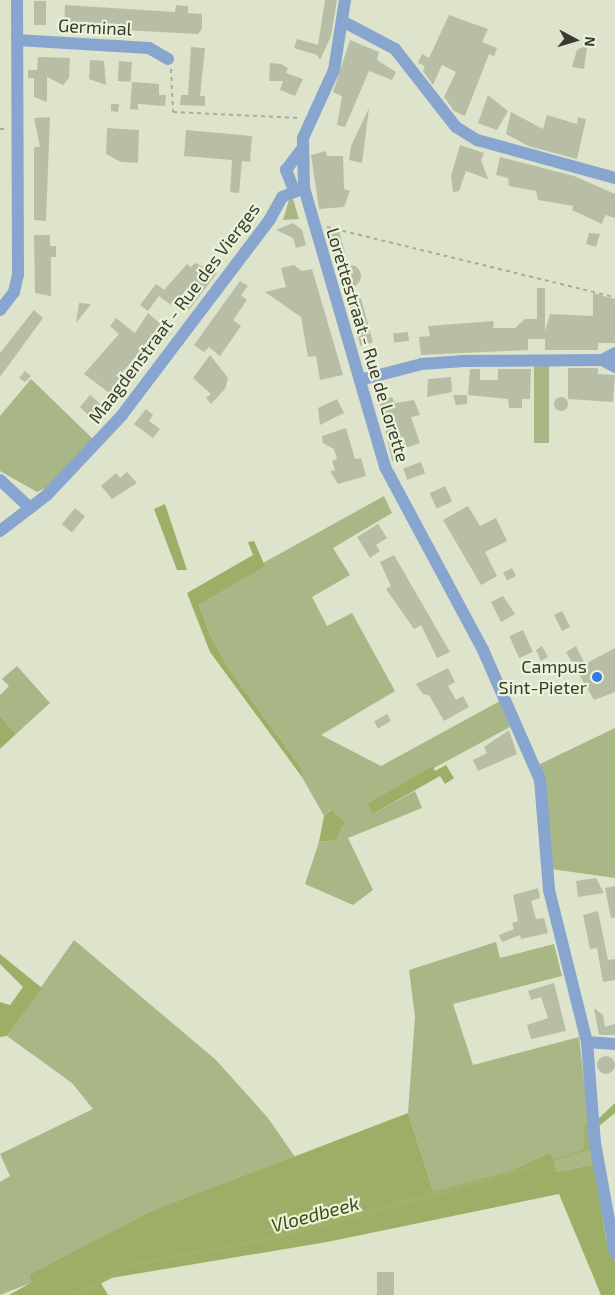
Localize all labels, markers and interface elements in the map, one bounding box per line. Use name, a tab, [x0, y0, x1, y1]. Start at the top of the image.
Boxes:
street label: Germinal	[57, 14, 133, 40]
north arrow	[550, 15, 600, 65]
text: N	[581, 36, 599, 48]
street label: Maagdenstraat - Rue des Vierges	[84, 198, 264, 428]
street label: Lorettestraat - Rue de Lorette	[322, 225, 414, 465]
place label: Campus Sint-Pieter	[499, 656, 587, 699]
marker: Campus Sint-Pieter	[591, 671, 603, 683]
water label: Vloedbeek	[269, 1191, 361, 1237]

